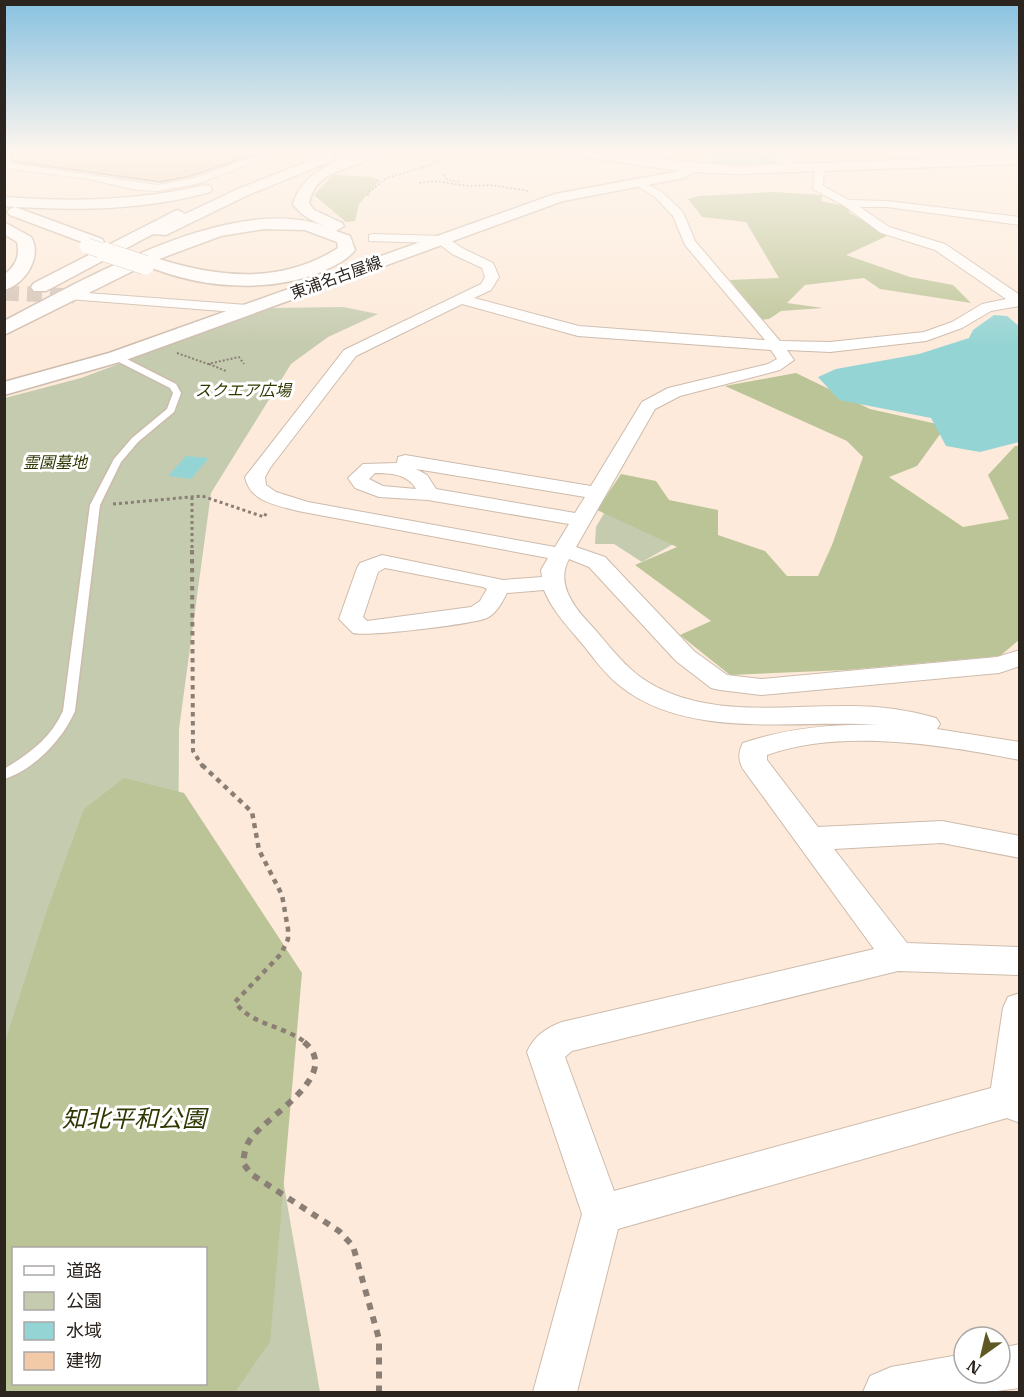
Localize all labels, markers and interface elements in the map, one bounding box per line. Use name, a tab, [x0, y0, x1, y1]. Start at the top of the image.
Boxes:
street label: 東浦名古屋線	[287, 251, 385, 303]
park label: スクエア広場	[195, 380, 293, 400]
park label: 霊園墓地	[23, 452, 89, 472]
park label: 知北平和公園	[62, 1102, 209, 1134]
legend	[12, 1247, 207, 1385]
text: 道路	[66, 1259, 102, 1282]
text: 公園	[66, 1289, 102, 1312]
text: 水域	[66, 1319, 102, 1342]
north arrow	[952, 1325, 1012, 1385]
text: 建物	[66, 1349, 102, 1372]
text: N	[963, 1356, 984, 1379]

